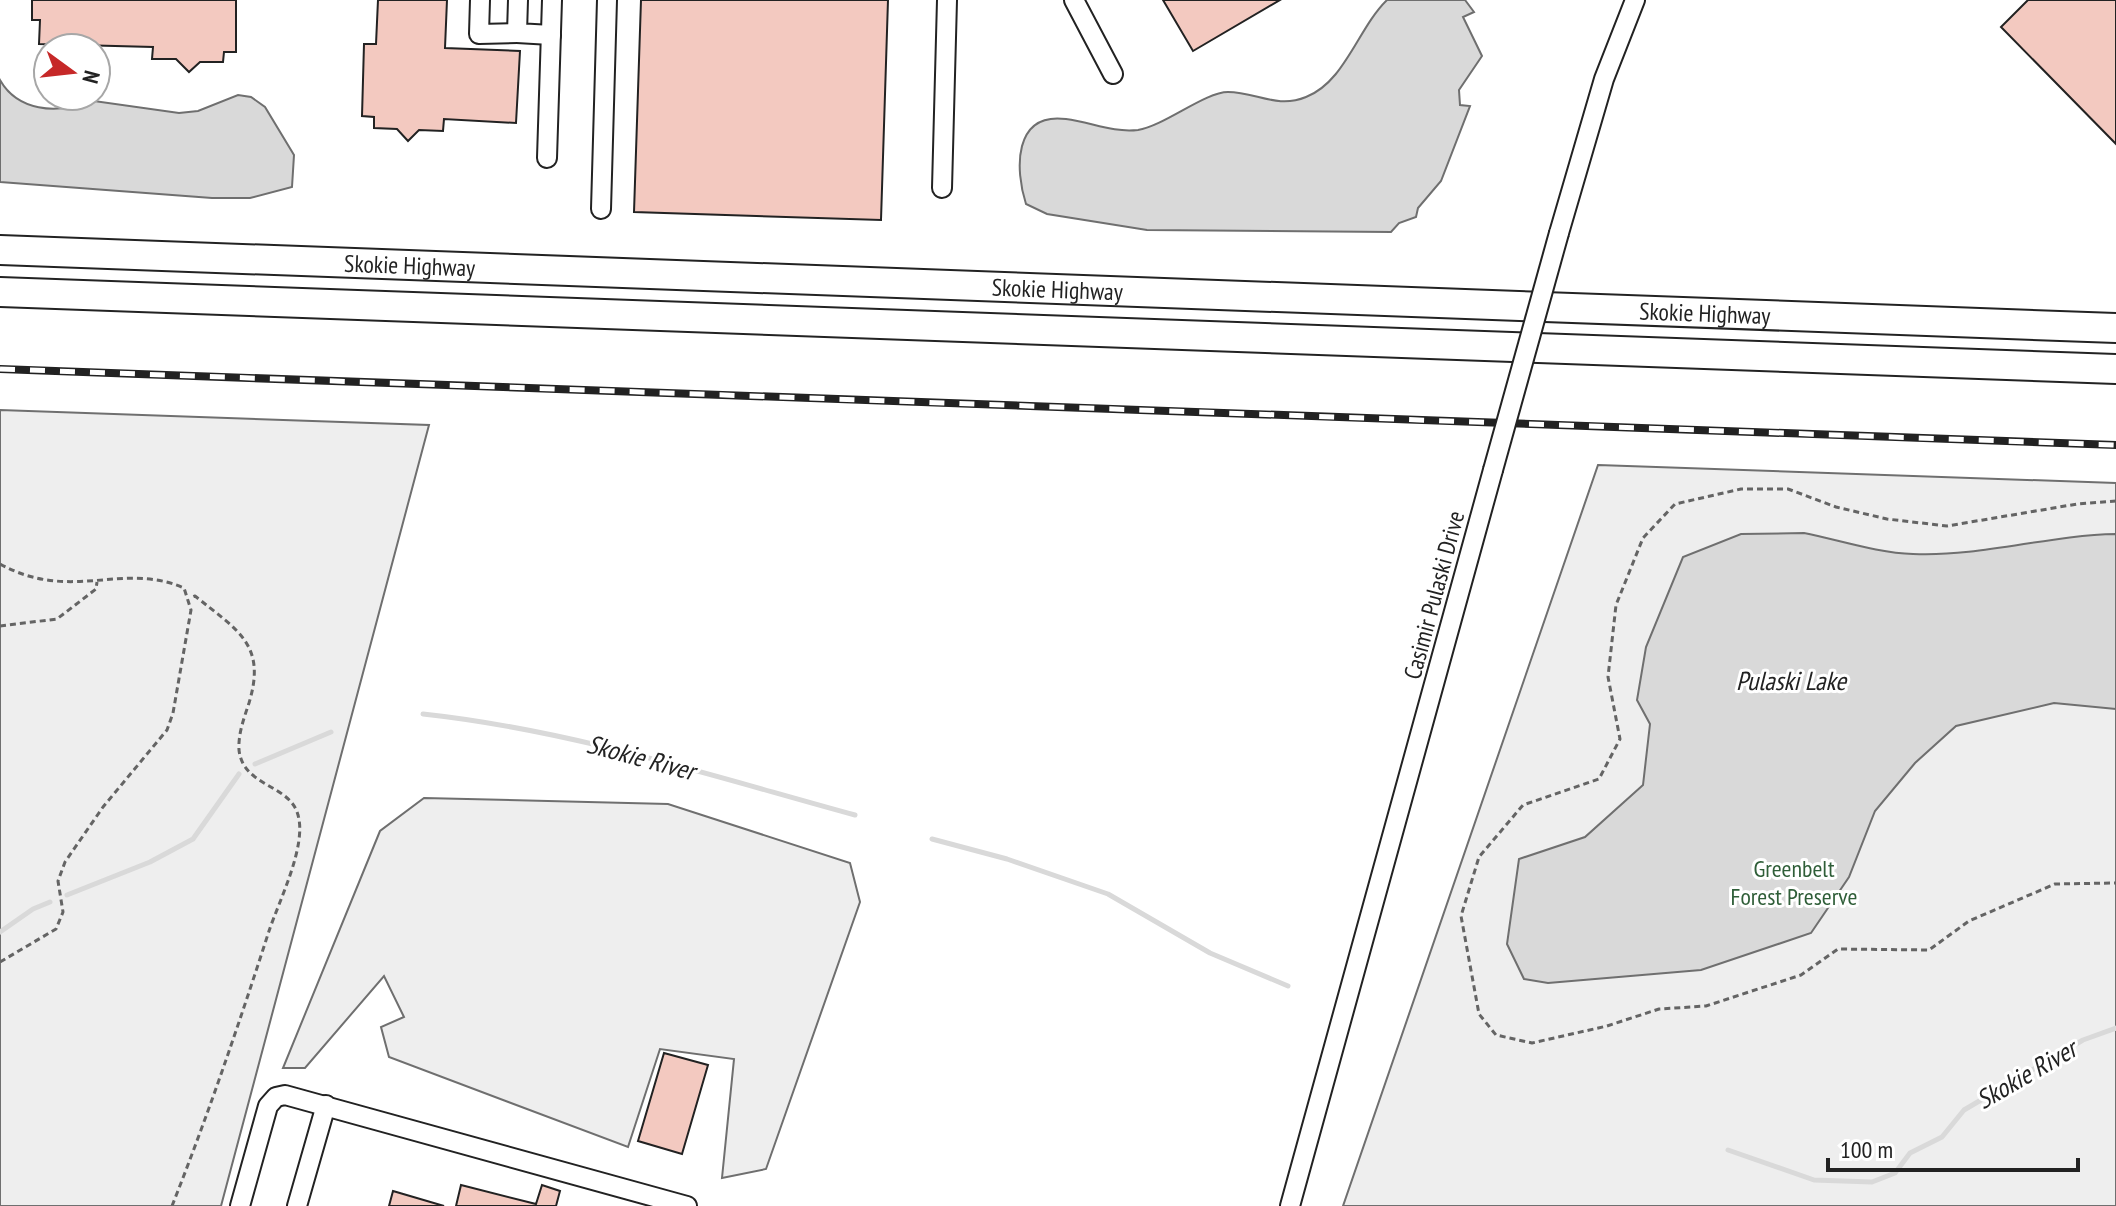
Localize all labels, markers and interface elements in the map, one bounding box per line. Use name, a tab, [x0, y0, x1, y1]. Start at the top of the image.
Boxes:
north arrow	[32, 32, 112, 112]
text: N	[76, 68, 106, 87]
street label: Skokie Highway	[344, 247, 476, 283]
street label: Skokie Highway	[991, 271, 1123, 307]
street label: Skokie Highway	[1639, 295, 1771, 331]
street label: Casimir Pulaski Drive	[1397, 507, 1471, 683]
water label: Pulaski Lake	[1736, 664, 1848, 697]
water label: Skokie River	[583, 727, 702, 788]
park label: Greenbelt Forest Preserve	[1730, 853, 1858, 912]
water label: Skokie River	[1970, 1030, 2085, 1116]
scale bar	[1828, 1122, 2078, 1172]
text: 100 m	[1840, 1134, 1893, 1165]

